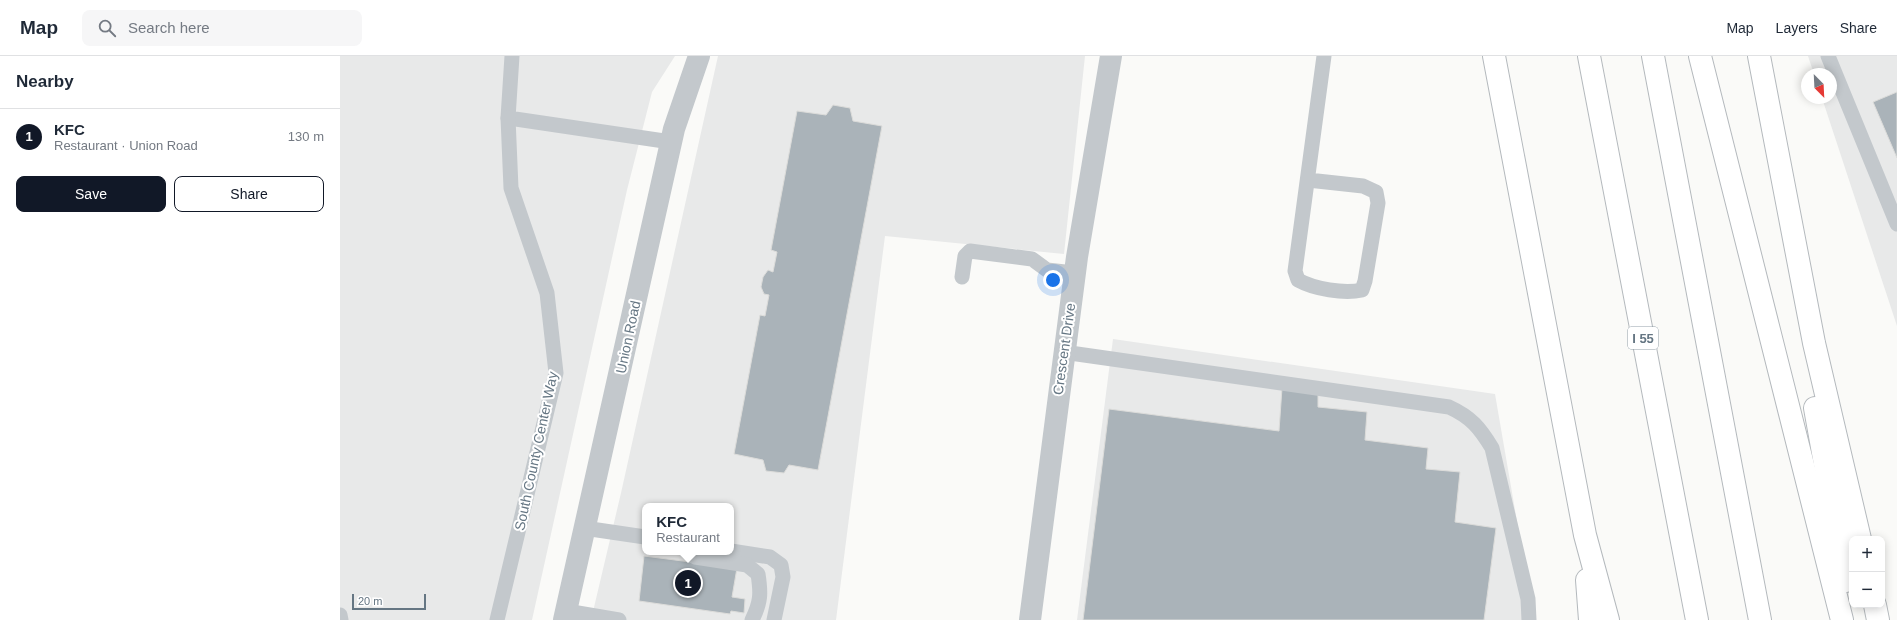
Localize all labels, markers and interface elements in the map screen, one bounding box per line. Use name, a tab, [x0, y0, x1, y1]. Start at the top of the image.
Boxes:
search box	[82, 10, 362, 46]
text: Map	[20, 17, 58, 38]
icon: search	[96, 17, 118, 39]
text: Search here	[128, 19, 210, 36]
text: Map	[1726, 20, 1754, 36]
text: Layers	[1776, 20, 1818, 36]
text: Share	[1840, 20, 1877, 36]
north arrow	[1801, 68, 1837, 104]
text: Nearby	[16, 72, 74, 91]
text: KFC	[54, 121, 85, 138]
text: 1	[25, 129, 33, 144]
text: 130 m	[288, 129, 324, 144]
text: Restaurant · Union Road	[54, 138, 198, 153]
button: Save	[16, 176, 166, 212]
button: Share	[174, 176, 324, 212]
your location	[1043, 270, 1063, 290]
street label: Union Road	[612, 299, 644, 375]
street label: Crescent Drive	[1050, 302, 1078, 396]
road number: I 55	[1628, 327, 1658, 349]
street label: South County Center Way	[511, 370, 561, 532]
popup	[642, 503, 734, 555]
text: KFC	[656, 513, 687, 530]
text: Restaurant	[656, 530, 720, 545]
map controls	[1849, 536, 1885, 608]
button: +	[1849, 536, 1885, 572]
pin: 1	[675, 568, 701, 598]
button: −	[1849, 572, 1885, 608]
scale bar	[352, 592, 426, 611]
text: 20 m	[358, 595, 382, 607]

